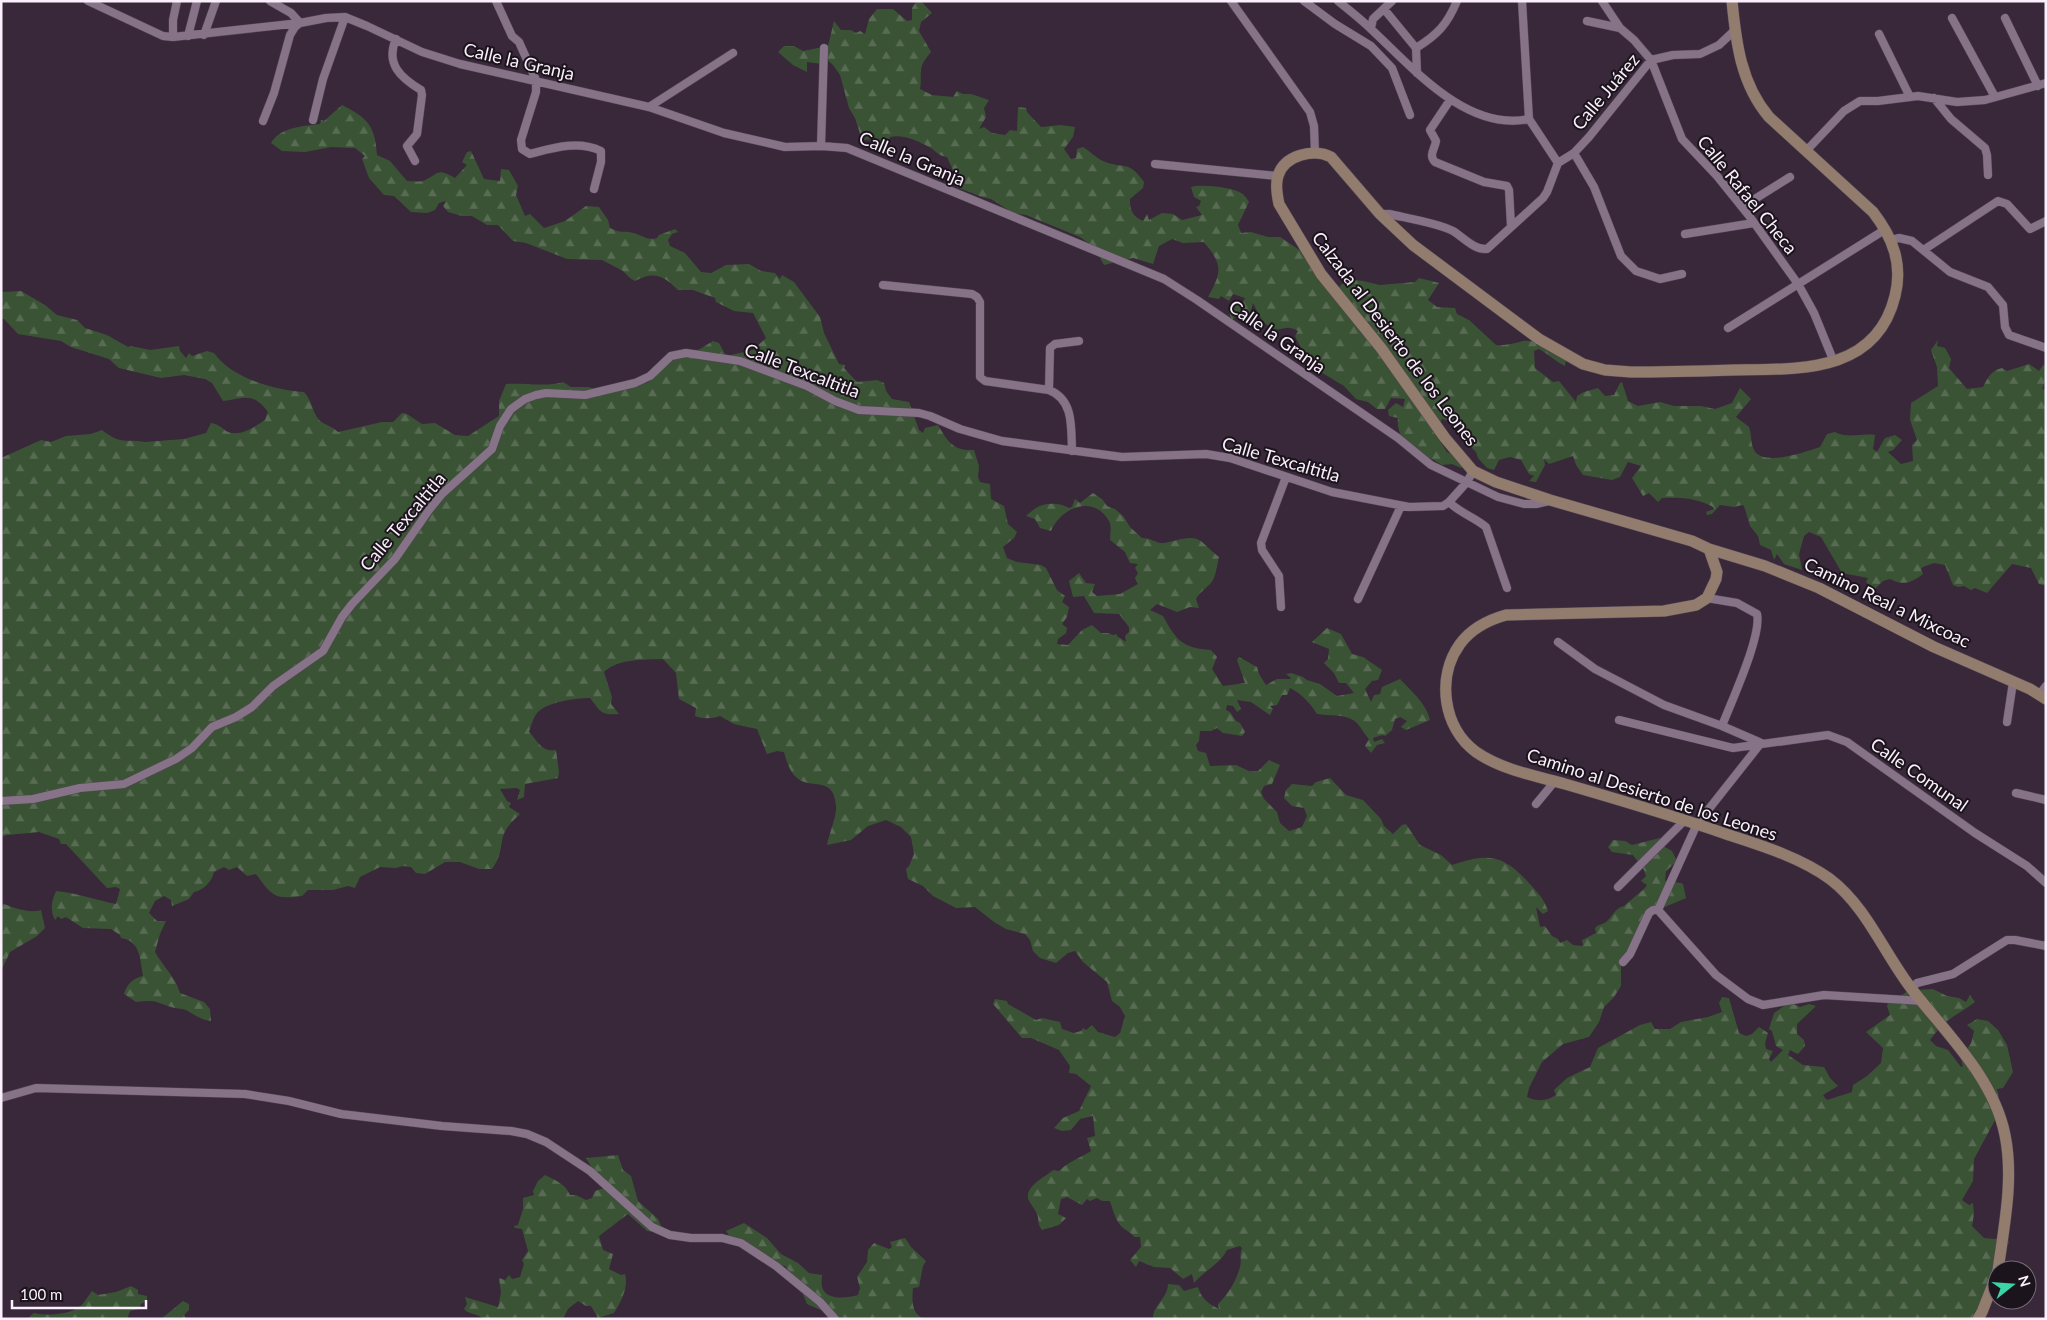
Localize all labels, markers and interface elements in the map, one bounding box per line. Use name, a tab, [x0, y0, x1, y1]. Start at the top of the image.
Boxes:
street label: Calle la Granja	[462, 38, 577, 84]
street label: Calle Juárez	[1567, 49, 1644, 134]
street label: Calle la Granja	[856, 126, 969, 190]
street label: Calle Rafael Checa	[1693, 131, 1802, 258]
street label: Calzada al Desierto de los Leones	[1308, 227, 1484, 450]
street label: Calle la Granja	[1225, 295, 1330, 378]
street label: Calle Texcaltitla	[741, 338, 863, 402]
street label: Calle Texcaltitla	[1220, 432, 1343, 486]
street label: Calle Texcaltitla	[355, 468, 450, 575]
street label: Camino Real a Mixcoac	[1801, 552, 1974, 652]
street label: Calle Comunal	[1867, 733, 1972, 816]
street label: Camino al Desierto de los Leones	[1524, 743, 1780, 845]
north arrow	[1987, 1260, 2037, 1310]
text: N	[2015, 1273, 2035, 1289]
scale bar	[12, 1278, 146, 1310]
text: 100 m	[20, 1285, 62, 1303]

